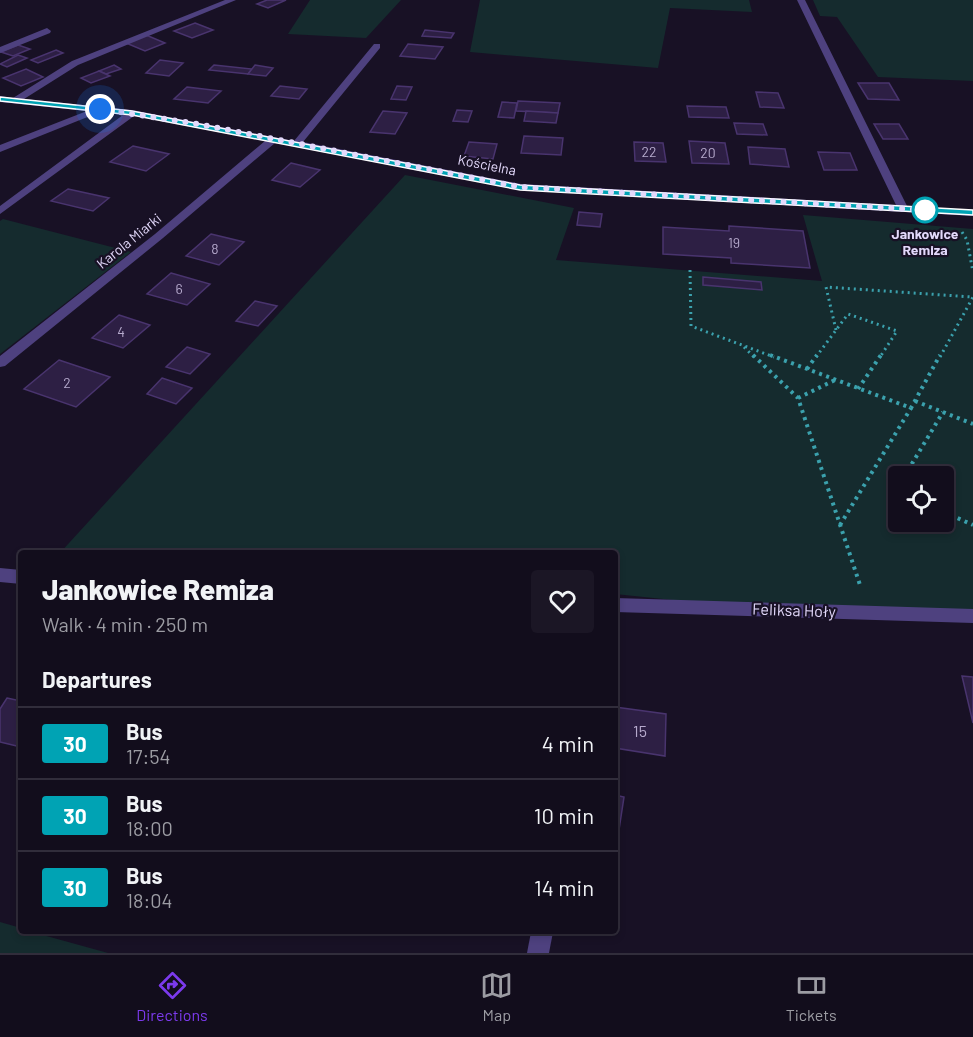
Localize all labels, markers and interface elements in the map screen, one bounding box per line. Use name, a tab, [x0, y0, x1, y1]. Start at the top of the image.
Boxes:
your location	[85, 94, 115, 124]
house number: 22	[641, 143, 657, 160]
house number: 20	[700, 144, 716, 161]
street label: Kościelna	[457, 151, 518, 178]
marker: Jankowice Remiza	[912, 197, 938, 223]
street label: Karola Miarki	[93, 209, 164, 272]
place label: Jankowice Remiza	[891, 225, 959, 258]
house number: 19	[728, 234, 740, 251]
house number: 8	[211, 240, 219, 257]
house number: 6	[175, 280, 183, 297]
house number: 4	[117, 323, 125, 340]
house number: 2	[63, 374, 71, 391]
map controls	[888, 466, 954, 532]
button: locate	[888, 466, 954, 532]
button: heart	[531, 570, 594, 633]
text: Jankowice Remiza	[42, 572, 274, 606]
street label: Feliksa Hoły	[752, 599, 837, 620]
text: Walk · 4 min · 250 m	[42, 612, 208, 636]
text: Departures	[42, 666, 152, 692]
text: Bus	[126, 718, 163, 744]
house number: 15	[633, 721, 647, 740]
text: 4 min	[542, 730, 594, 756]
text: 30	[63, 731, 87, 756]
text: 17:54	[126, 744, 171, 768]
text: Bus	[126, 790, 163, 816]
text: 10 min	[534, 802, 594, 828]
text: 30	[63, 803, 87, 828]
text: 18:00	[126, 816, 173, 840]
text: Bus	[126, 862, 163, 888]
text: 14 min	[534, 874, 594, 900]
text: 30	[63, 875, 87, 900]
text: 18:04	[126, 888, 173, 912]
tab: Directions	[136, 969, 208, 1024]
tab: Map	[480, 969, 513, 1024]
tab: Tickets	[786, 969, 837, 1024]

